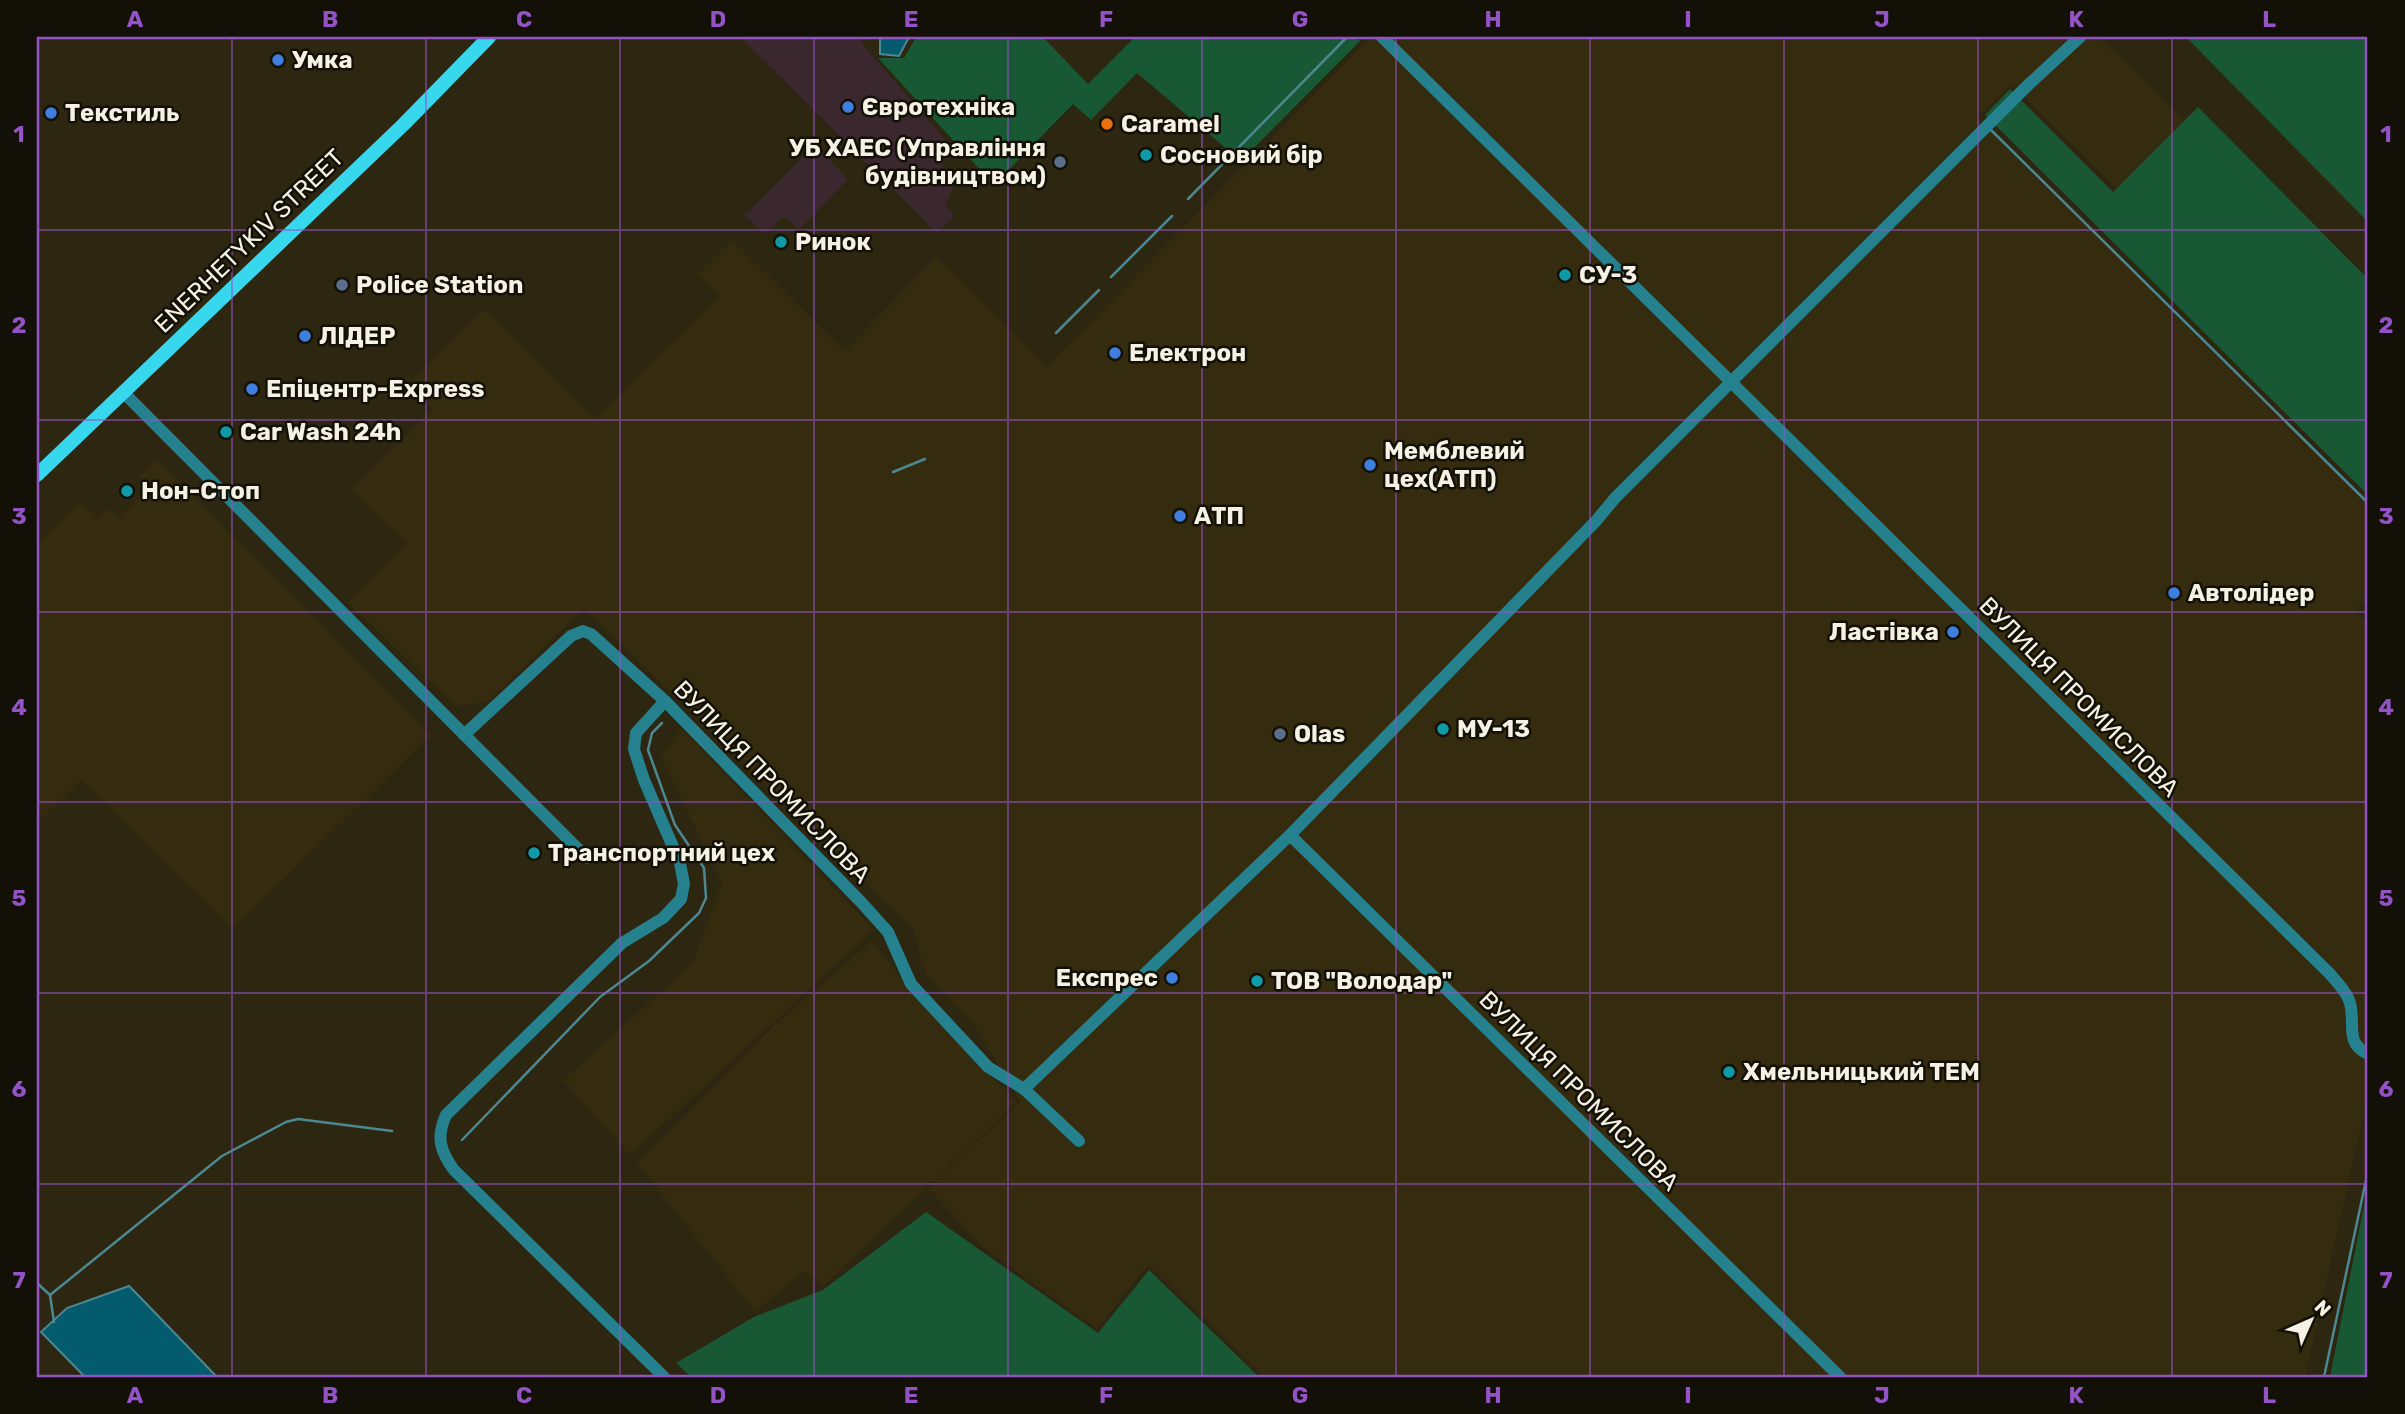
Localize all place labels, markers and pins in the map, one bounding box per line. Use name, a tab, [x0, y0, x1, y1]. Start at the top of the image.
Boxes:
place label: Умка	[292, 46, 353, 74]
marker: Умка	[270, 52, 286, 68]
place label: Євротехніка	[862, 93, 1015, 121]
place label: Текстиль	[65, 99, 179, 127]
marker: Євротехніка	[840, 99, 856, 115]
marker: Текстиль	[43, 105, 59, 121]
place label: Caramel	[1121, 110, 1220, 138]
marker: Caramel	[1099, 116, 1115, 132]
place label: УБ ХАЕС (Управління будівництвом)	[789, 134, 1046, 190]
place label: Сосновий бір	[1160, 141, 1323, 169]
marker: Сосновий бір	[1138, 147, 1154, 163]
marker: УБ ХАЕС (Управління будівництвом)	[1052, 154, 1068, 170]
place label: Ринок	[795, 228, 872, 256]
marker: Ринок	[773, 234, 789, 250]
place label: СУ-3	[1579, 261, 1637, 289]
marker: СУ-3	[1557, 267, 1573, 283]
place label: Police Station	[356, 271, 523, 299]
marker: Police Station	[334, 277, 350, 293]
place label: ЛІДЕР	[319, 322, 395, 350]
marker: ЛІДЕР	[297, 328, 313, 344]
place label: Електрон	[1129, 339, 1246, 367]
marker: Електрон	[1107, 345, 1123, 361]
place label: Епіцентр-Express	[266, 375, 484, 403]
marker: Епіцентр-Express	[244, 381, 260, 397]
place label: Car Wash 24h	[240, 418, 401, 446]
marker: Car Wash 24h	[218, 424, 234, 440]
place label: Мемблевий цех(АТП)	[1384, 437, 1525, 493]
marker: Мемблевий цех(АТП)	[1362, 457, 1378, 473]
place label: Нон-Стоп	[141, 477, 260, 505]
marker: Нон-Стоп	[119, 483, 135, 499]
place label: АТП	[1194, 502, 1244, 530]
marker: АТП	[1172, 508, 1188, 524]
place label: Автолідер	[2188, 579, 2314, 607]
marker: Автолідер	[2166, 585, 2182, 601]
place label: Ластівка	[1829, 618, 1939, 646]
marker: Ластівка	[1945, 624, 1961, 640]
place label: МУ-13	[1457, 715, 1530, 743]
place label: Olas	[1294, 720, 1345, 748]
marker: МУ-13	[1435, 721, 1451, 737]
marker: Olas	[1272, 726, 1288, 742]
place label: Транспортний цех	[548, 839, 775, 867]
marker: Транспортний цех	[526, 845, 542, 861]
place label: Експрес	[1056, 964, 1158, 992]
place label: ТОВ "Володар"	[1271, 967, 1452, 995]
marker: Експрес	[1164, 970, 1180, 986]
marker: ТОВ "Володар"	[1249, 973, 1265, 989]
place label: Хмельницький ТЕМ	[1743, 1058, 1980, 1086]
marker: Хмельницький ТЕМ	[1721, 1064, 1737, 1080]

